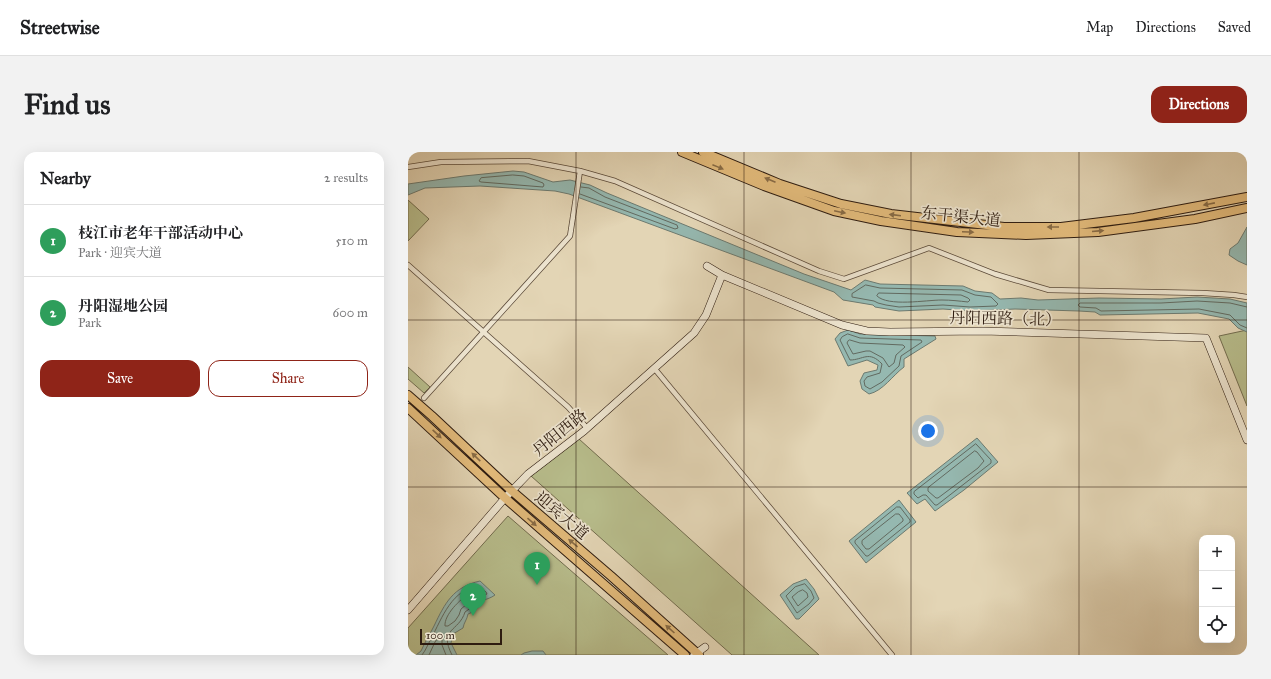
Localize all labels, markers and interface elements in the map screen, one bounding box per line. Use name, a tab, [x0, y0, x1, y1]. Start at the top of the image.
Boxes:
text: Streetwise	[20, 16, 100, 39]
text: Map	[1086, 19, 1113, 36]
text: Directions	[1135, 19, 1196, 36]
text: Saved	[1218, 19, 1251, 36]
button: Directions	[1151, 86, 1247, 123]
text: Find us	[24, 87, 110, 122]
one-way arrow	[713, 164, 725, 170]
text: Nearby	[40, 168, 91, 189]
text: 2 results	[324, 170, 368, 186]
one-way arrow	[765, 177, 776, 183]
one-way arrow	[1203, 201, 1215, 207]
street label: 东干渠大道	[920, 203, 1002, 230]
one-way arrow	[834, 210, 846, 216]
one-way arrow	[889, 212, 901, 218]
text: 枝江市老年干部活动中心	[78, 224, 243, 242]
one-way arrow	[1046, 224, 1059, 230]
one-way arrow	[1092, 228, 1104, 235]
one-way arrow	[962, 229, 974, 236]
text: 1	[50, 233, 56, 249]
text: 510 m	[336, 233, 368, 249]
text: Park · 迎宾大道	[78, 245, 162, 261]
text: 丹阳湿地公园	[78, 297, 168, 315]
text: 2	[50, 305, 56, 321]
text: 600 m	[332, 305, 368, 321]
street label: 丹阳西路（北）	[949, 308, 1061, 329]
text: Park	[78, 315, 102, 331]
button: Save	[40, 360, 200, 397]
button: Share	[208, 360, 368, 397]
street label: 丹阳西路	[528, 405, 590, 460]
your location	[918, 421, 938, 441]
one-way arrow	[431, 430, 442, 439]
one-way arrow	[471, 453, 480, 462]
street label: 迎宾大道	[531, 488, 592, 543]
one-way arrow	[527, 518, 538, 527]
map controls	[1199, 535, 1235, 643]
button: +	[1199, 535, 1235, 571]
one-way arrow	[567, 539, 578, 548]
pin: 1	[524, 552, 550, 585]
button: −	[1199, 571, 1235, 607]
pin: 2	[460, 583, 486, 616]
button: locate	[1199, 607, 1235, 643]
one-way arrow	[666, 625, 675, 634]
scale bar	[420, 627, 502, 646]
text: 100 m	[426, 629, 455, 642]

